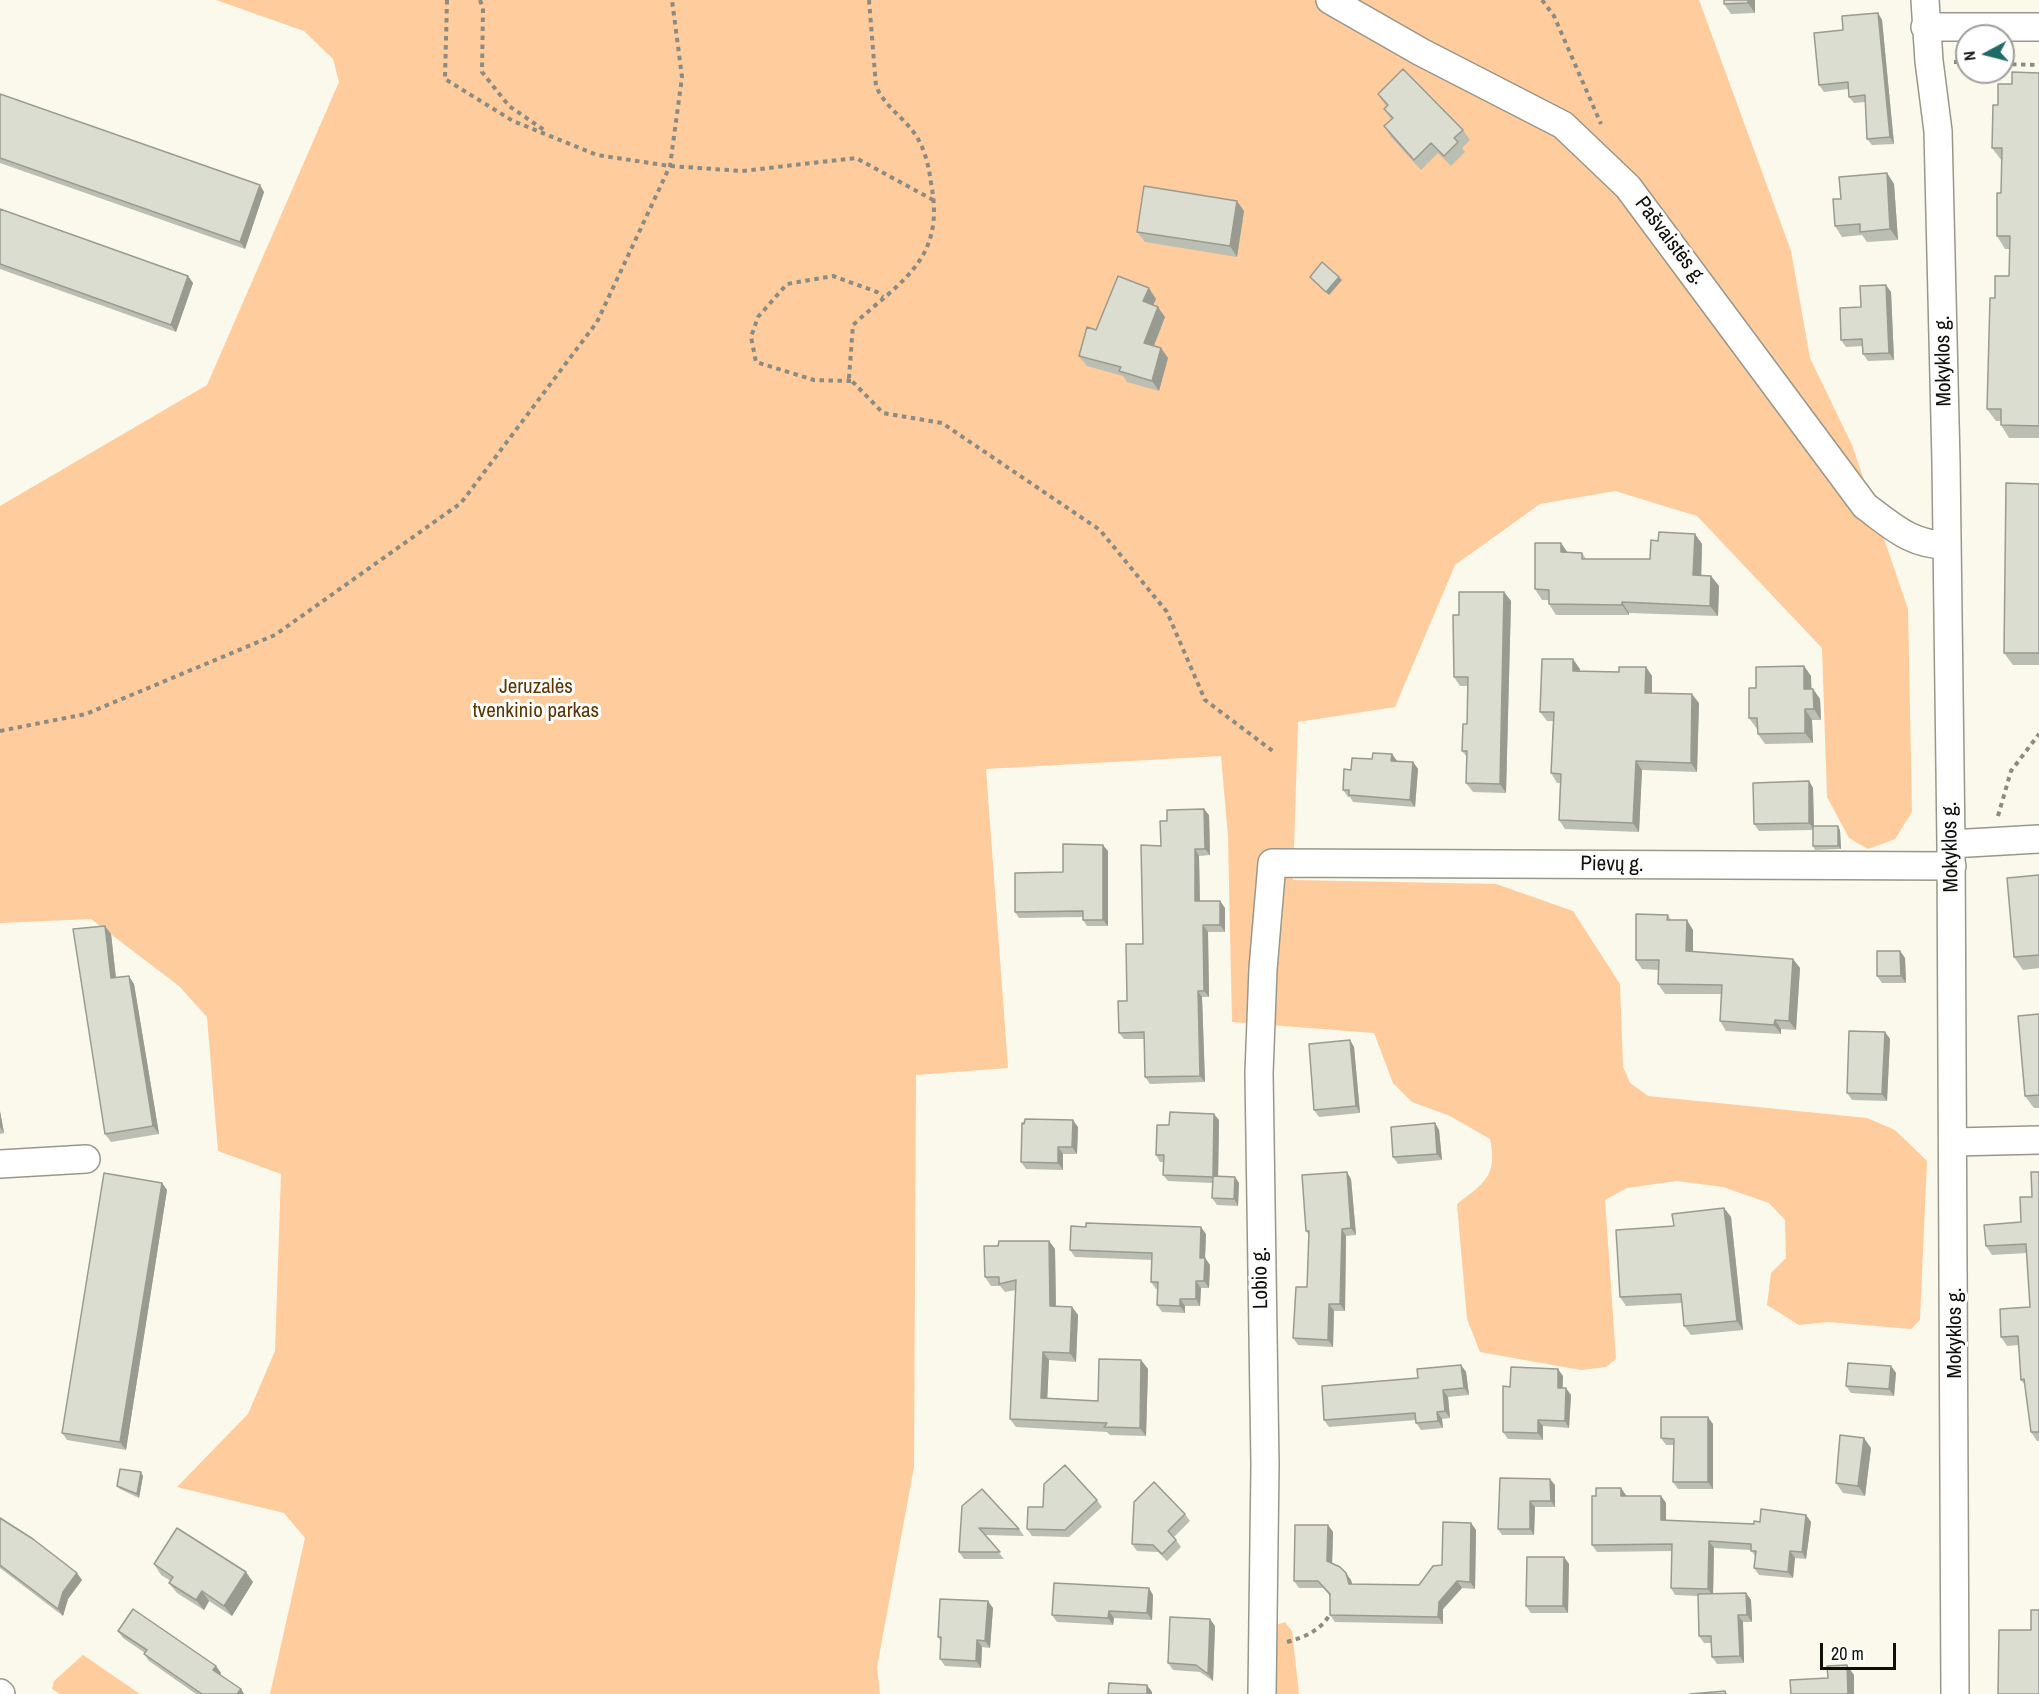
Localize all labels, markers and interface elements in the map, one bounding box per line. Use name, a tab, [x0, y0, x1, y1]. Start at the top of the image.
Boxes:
north arrow	[1955, 24, 2015, 84]
text: N	[1958, 50, 1981, 62]
street label: Pašvaistės g.	[1629, 192, 1711, 290]
street label: Mokyklos g.	[1931, 315, 1957, 407]
park label: Jeruzalės tvenkinio parkas	[473, 674, 599, 724]
street label: Mokyklos g.	[1938, 801, 1964, 893]
street label: Pievų g.	[1580, 852, 1644, 878]
street label: Lobio g.	[1248, 1247, 1274, 1309]
street label: Mokyklos g.	[1942, 1288, 1968, 1378]
scale bar	[1823, 1631, 1900, 1669]
text: 20 m	[1831, 1641, 1864, 1666]

